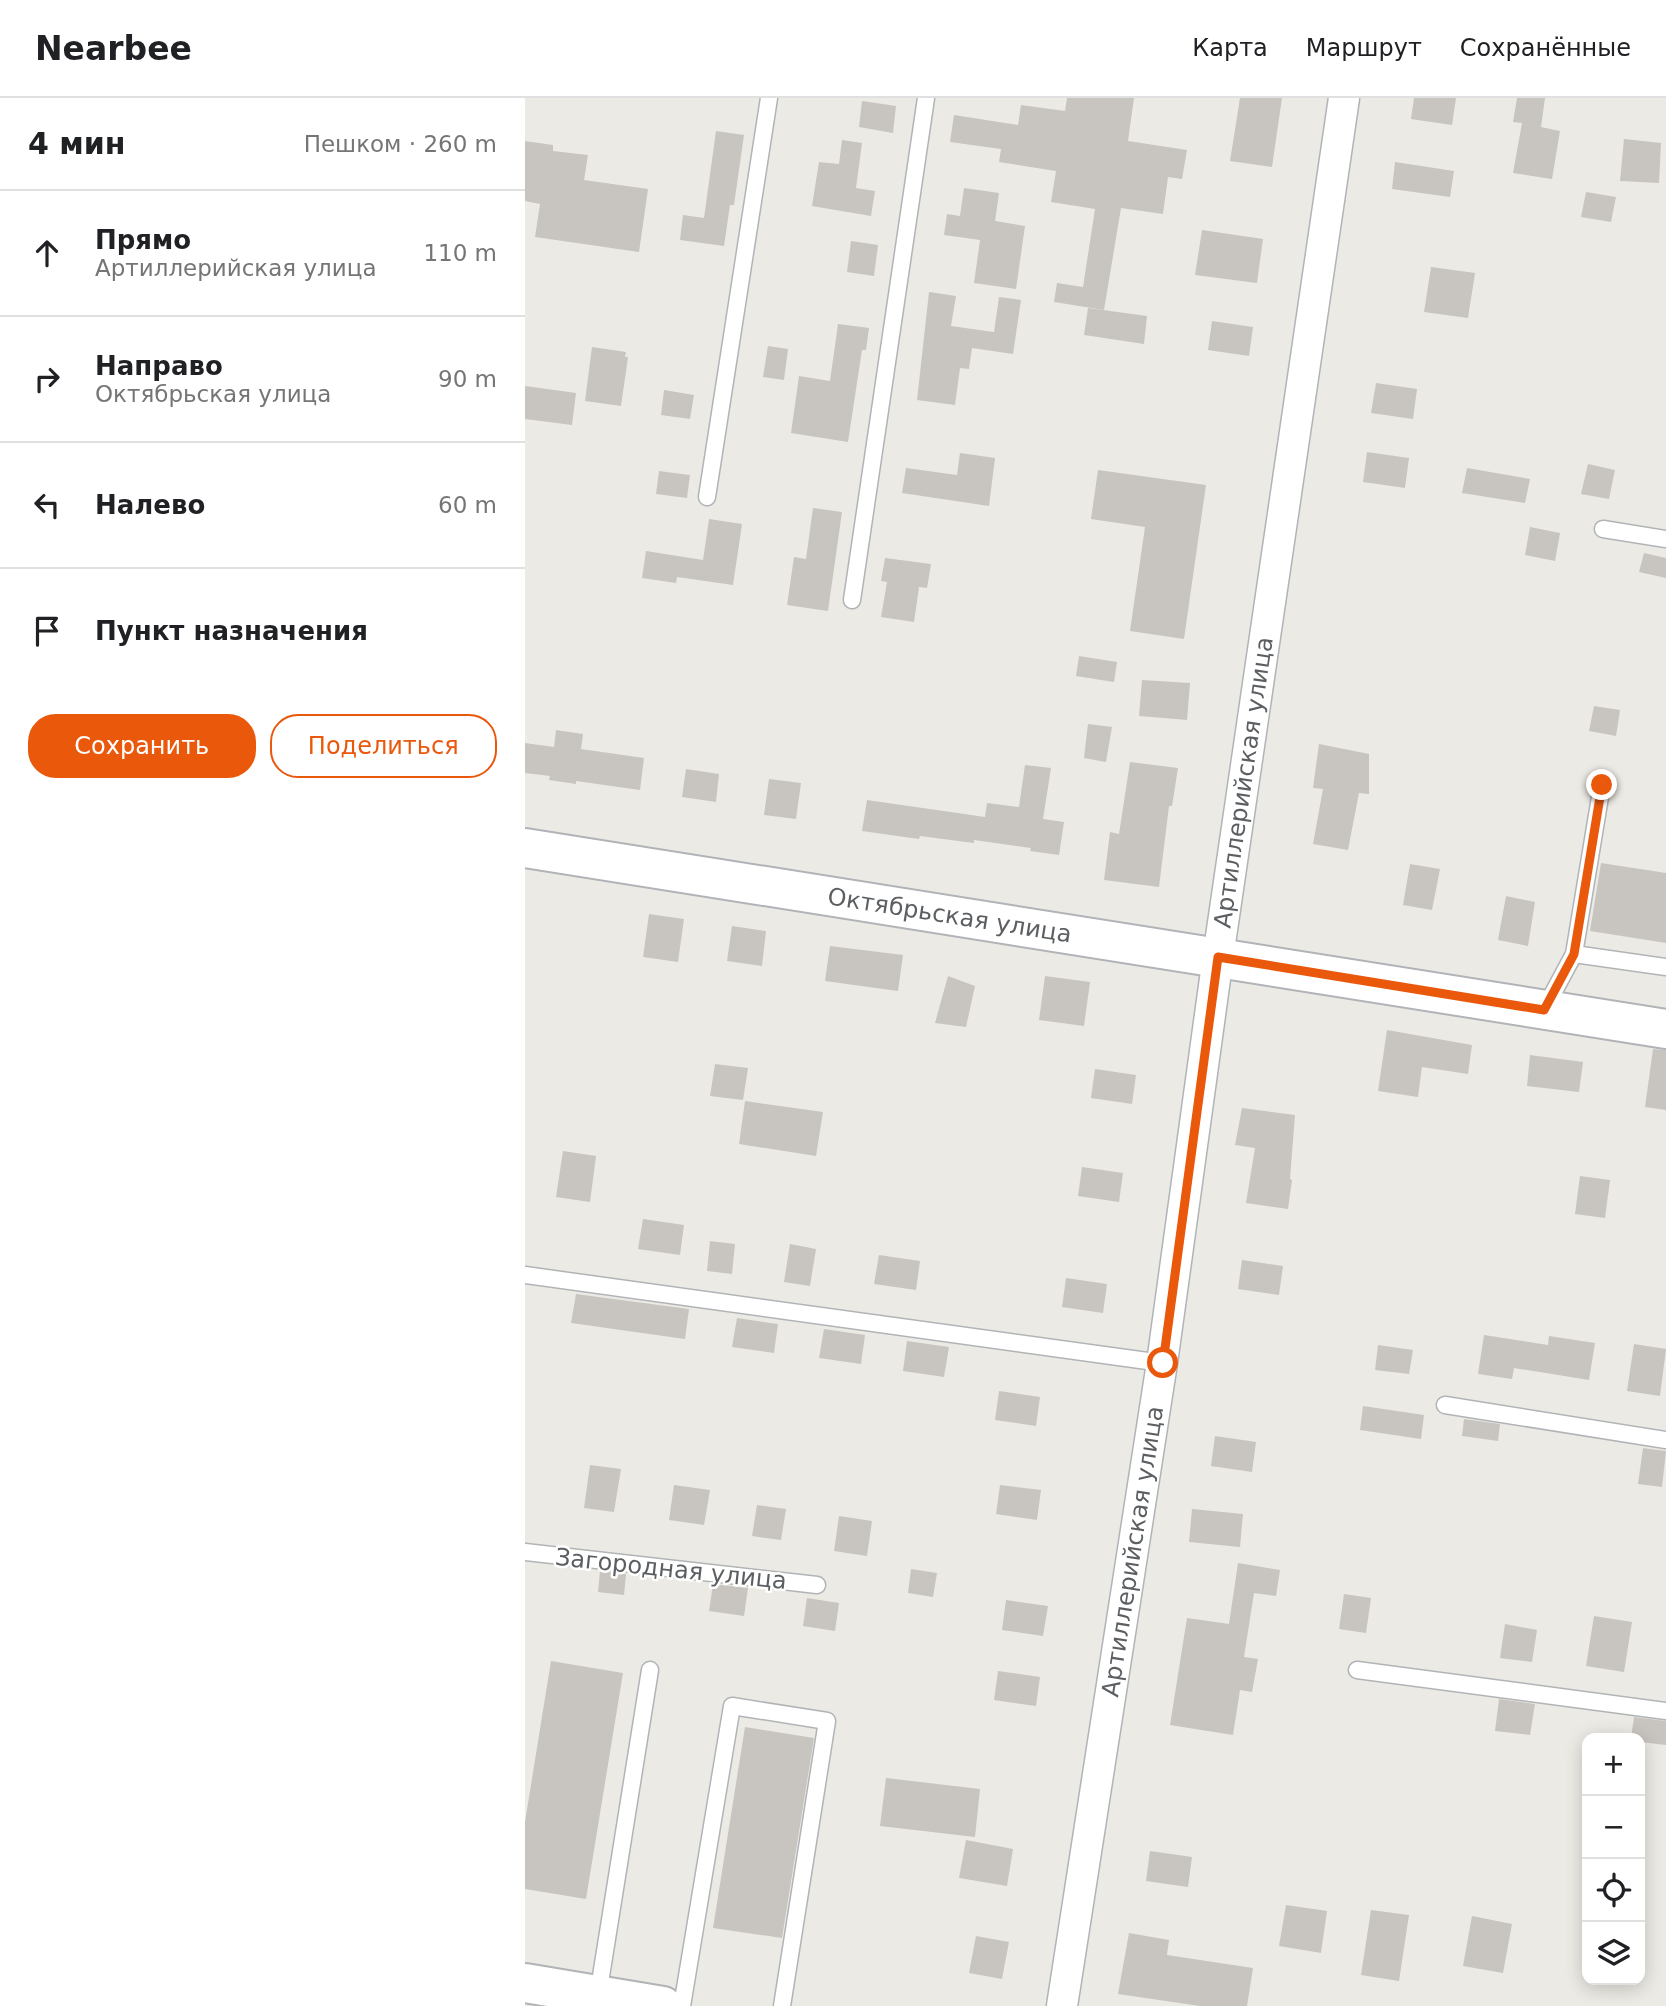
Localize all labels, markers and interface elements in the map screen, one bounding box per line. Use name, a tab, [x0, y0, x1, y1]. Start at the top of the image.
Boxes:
text: Nearbee	[35, 29, 192, 68]
text: Карта	[1192, 34, 1268, 62]
text: Маршрут	[1306, 34, 1422, 62]
text: Сохранённые	[1460, 34, 1631, 62]
text: 4 мин	[28, 126, 126, 161]
text: Пешком · 260 m	[304, 131, 497, 157]
text: Прямо	[95, 225, 191, 255]
icon: ahead	[28, 234, 66, 272]
text: 110 m	[423, 240, 497, 266]
text: Артиллерийская улица	[95, 255, 377, 281]
text: Направо	[95, 351, 223, 381]
icon: right	[28, 360, 66, 398]
text: 90 m	[438, 366, 497, 392]
text: Октябрьская улица	[95, 381, 331, 407]
icon: left	[28, 486, 66, 524]
text: Налево	[95, 490, 205, 520]
text: 60 m	[438, 492, 497, 518]
icon: arrive	[28, 612, 66, 650]
text: Пункт назначения	[95, 616, 368, 646]
street label: Артиллерийская улица	[1208, 635, 1279, 930]
button: Сохранить	[28, 714, 256, 778]
button: Поделиться	[270, 714, 497, 778]
route end	[1586, 769, 1617, 800]
street label: Октябрьская улица	[826, 882, 1074, 949]
route start	[1147, 1347, 1178, 1378]
street label: Артиллерийская улица	[1096, 1404, 1169, 1699]
street label: Загородная улица	[554, 1543, 788, 1595]
map controls	[1582, 1733, 1645, 1985]
button: +	[1582, 1733, 1645, 1796]
button: −	[1582, 1796, 1645, 1859]
button: locate	[1582, 1859, 1645, 1922]
button: layers	[1582, 1922, 1645, 1985]

